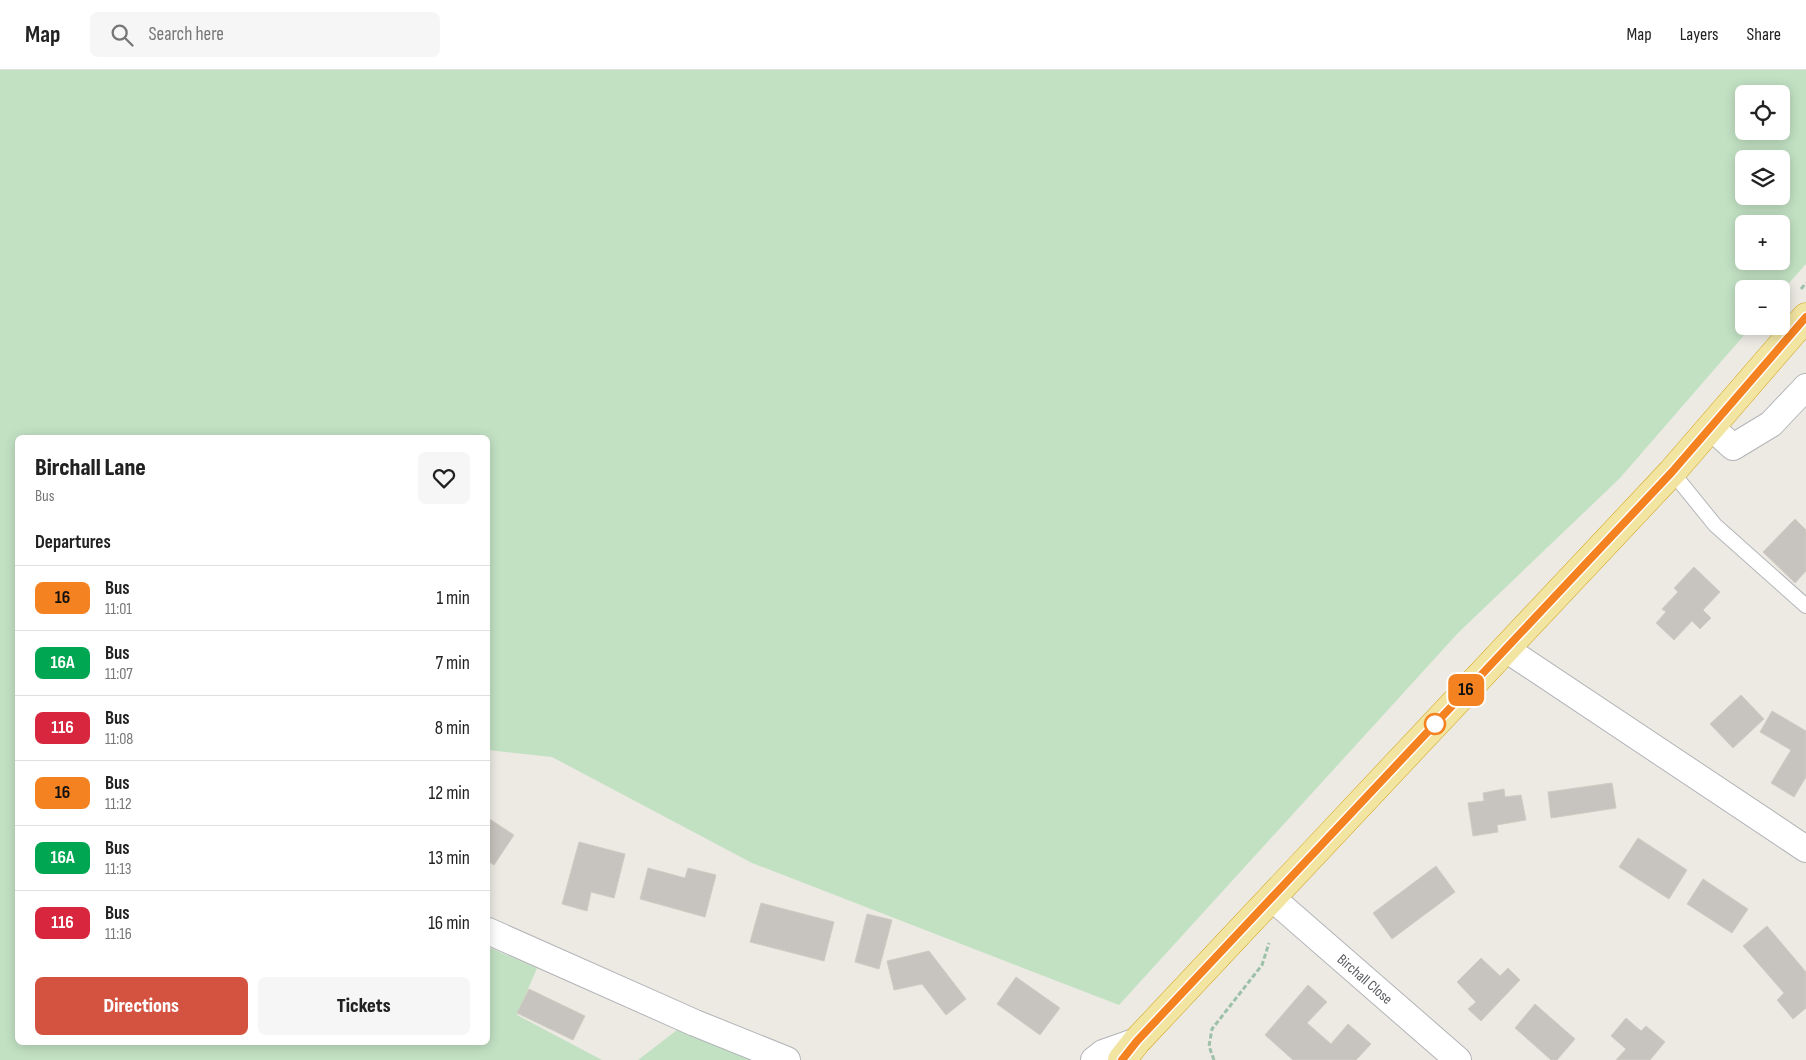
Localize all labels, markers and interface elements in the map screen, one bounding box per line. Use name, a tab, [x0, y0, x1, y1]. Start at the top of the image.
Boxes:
search box	[90, 12, 440, 57]
text: Map	[25, 20, 60, 49]
icon: search	[108, 21, 136, 49]
text: Search here	[148, 23, 224, 46]
text: Map	[1627, 24, 1652, 45]
text: Layers	[1680, 24, 1719, 45]
text: Share	[1747, 24, 1781, 45]
map controls	[1735, 85, 1790, 335]
button: locate	[1735, 85, 1790, 140]
button: layers	[1735, 150, 1790, 205]
button: +	[1735, 215, 1790, 270]
button: −	[1735, 280, 1790, 335]
button: heart	[418, 452, 470, 504]
text: Birchall Lane	[35, 453, 146, 482]
text: Bus	[35, 487, 55, 506]
text: Departures	[35, 531, 111, 554]
text: Bus	[105, 577, 130, 600]
text: 16	[55, 587, 70, 608]
text: 1 min	[436, 587, 470, 610]
text: 11:01	[105, 600, 132, 619]
text: Bus	[105, 642, 130, 665]
text: 16A	[50, 652, 75, 673]
text: 7 min	[436, 652, 470, 675]
text: 11:07	[105, 665, 133, 684]
line badge: 16	[1444, 674, 1488, 706]
text: 16	[1458, 679, 1474, 700]
text: Bus	[105, 707, 130, 730]
unlabelled marker	[1424, 713, 1446, 735]
text: 116	[51, 717, 74, 738]
text: 8 min	[435, 717, 470, 740]
text: 11:08	[105, 730, 133, 749]
text: Bus	[105, 772, 130, 795]
text: 16	[55, 782, 70, 803]
text: 12 min	[428, 782, 470, 805]
text: 11:12	[105, 795, 132, 814]
text: Bus	[105, 837, 130, 860]
text: 16A	[50, 847, 75, 868]
text: 13 min	[429, 847, 470, 870]
text: 11:13	[105, 860, 132, 879]
text: Bus	[105, 902, 130, 925]
text: 116	[51, 912, 74, 933]
text: 16 min	[428, 912, 470, 935]
text: 11:16	[105, 925, 132, 944]
street label: Birchall Close	[1333, 950, 1396, 1009]
button: Directions	[35, 977, 248, 1035]
button: Tickets	[258, 977, 470, 1035]

